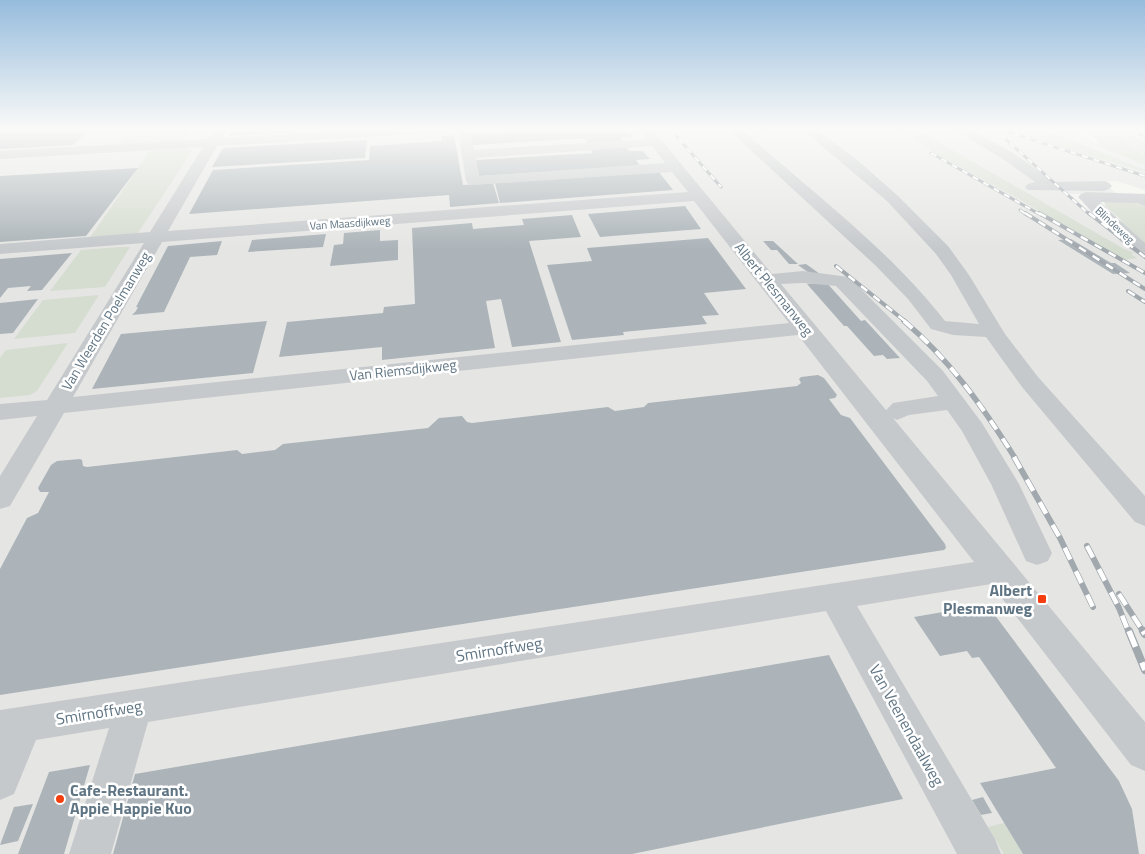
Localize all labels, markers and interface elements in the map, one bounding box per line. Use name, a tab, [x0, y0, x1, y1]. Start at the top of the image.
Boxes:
street label: Blindeweg	[1092, 203, 1138, 248]
street label: Van Maasdijkweg	[309, 212, 391, 234]
street label: Albert Plesmanweg	[730, 237, 819, 340]
street label: Van Weerden Poelmanweg	[56, 247, 155, 394]
street label: Van Riemsdijkweg	[348, 353, 457, 386]
place label: Albert Plesmanweg	[943, 578, 1032, 620]
marker: Albert Plesmanweg	[1036, 593, 1048, 605]
street label: Smirnoffweg	[454, 630, 544, 668]
street label: Van Veenendaalweg	[864, 660, 950, 790]
street label: Smirnoffweg	[54, 693, 144, 731]
place label: Cafe-Restaurant. Appie Happie Kuo	[70, 778, 192, 820]
marker: Cafe-Restaurant. Appie Happie Kuo	[54, 793, 66, 805]

